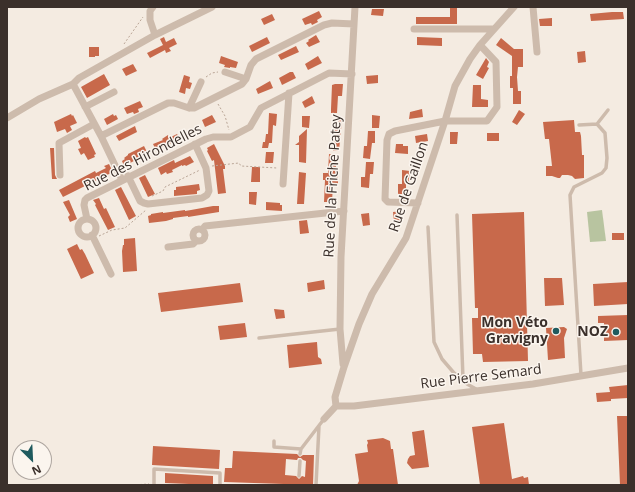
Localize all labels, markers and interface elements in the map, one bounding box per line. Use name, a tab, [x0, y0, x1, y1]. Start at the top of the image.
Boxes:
street label: Rue de la Friche Patey	[321, 114, 345, 258]
street label: Rue des Hirondelles	[81, 121, 205, 195]
street label: Rue de Gaillon	[386, 140, 432, 234]
place label: Mon Véto Gravigny	[481, 315, 548, 348]
place label: NOZ	[577, 324, 608, 340]
marker: Mon Véto Gravigny	[551, 326, 561, 336]
marker: NOZ	[611, 327, 621, 337]
street label: Rue Pierre Semard	[419, 361, 543, 393]
north arrow	[12, 440, 52, 480]
text: N	[30, 462, 44, 479]

